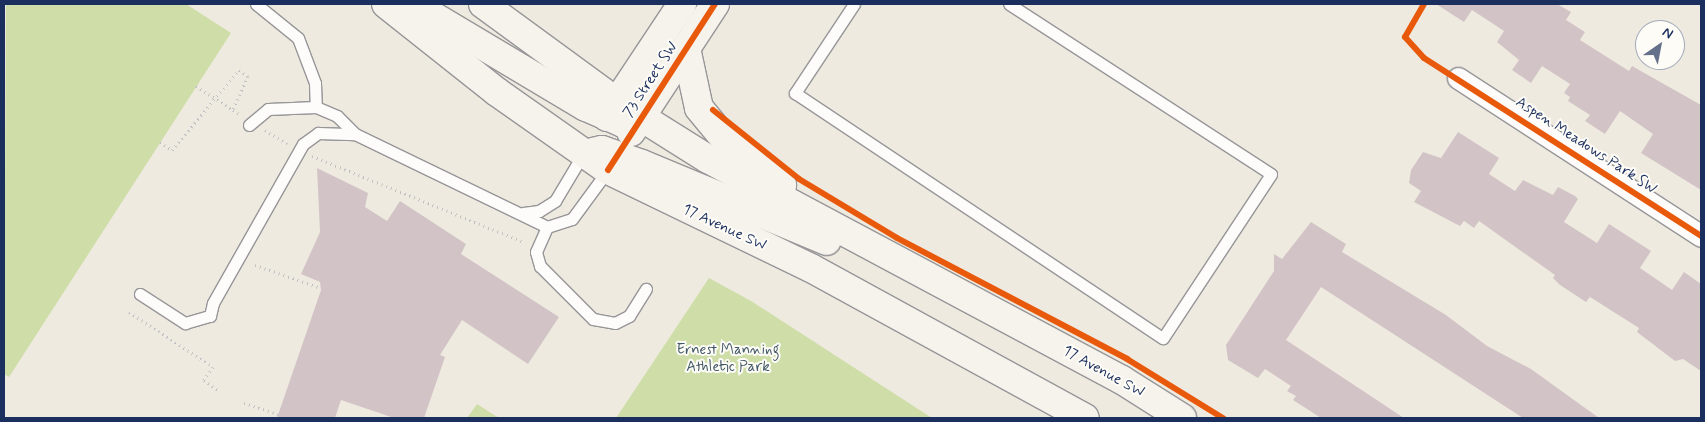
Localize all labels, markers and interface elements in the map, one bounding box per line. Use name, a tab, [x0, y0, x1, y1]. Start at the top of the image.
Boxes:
north arrow	[1635, 20, 1685, 70]
text: N	[1659, 23, 1676, 43]
street label: 73 Street SW	[620, 39, 682, 121]
street label: Aspen Meadows Park SW	[1512, 94, 1660, 198]
street label: 17 Avenue SW	[679, 201, 769, 255]
park label: Ernest Manning Athletic Park	[677, 341, 779, 376]
street label: 17 Avenue SW	[1059, 342, 1147, 402]

